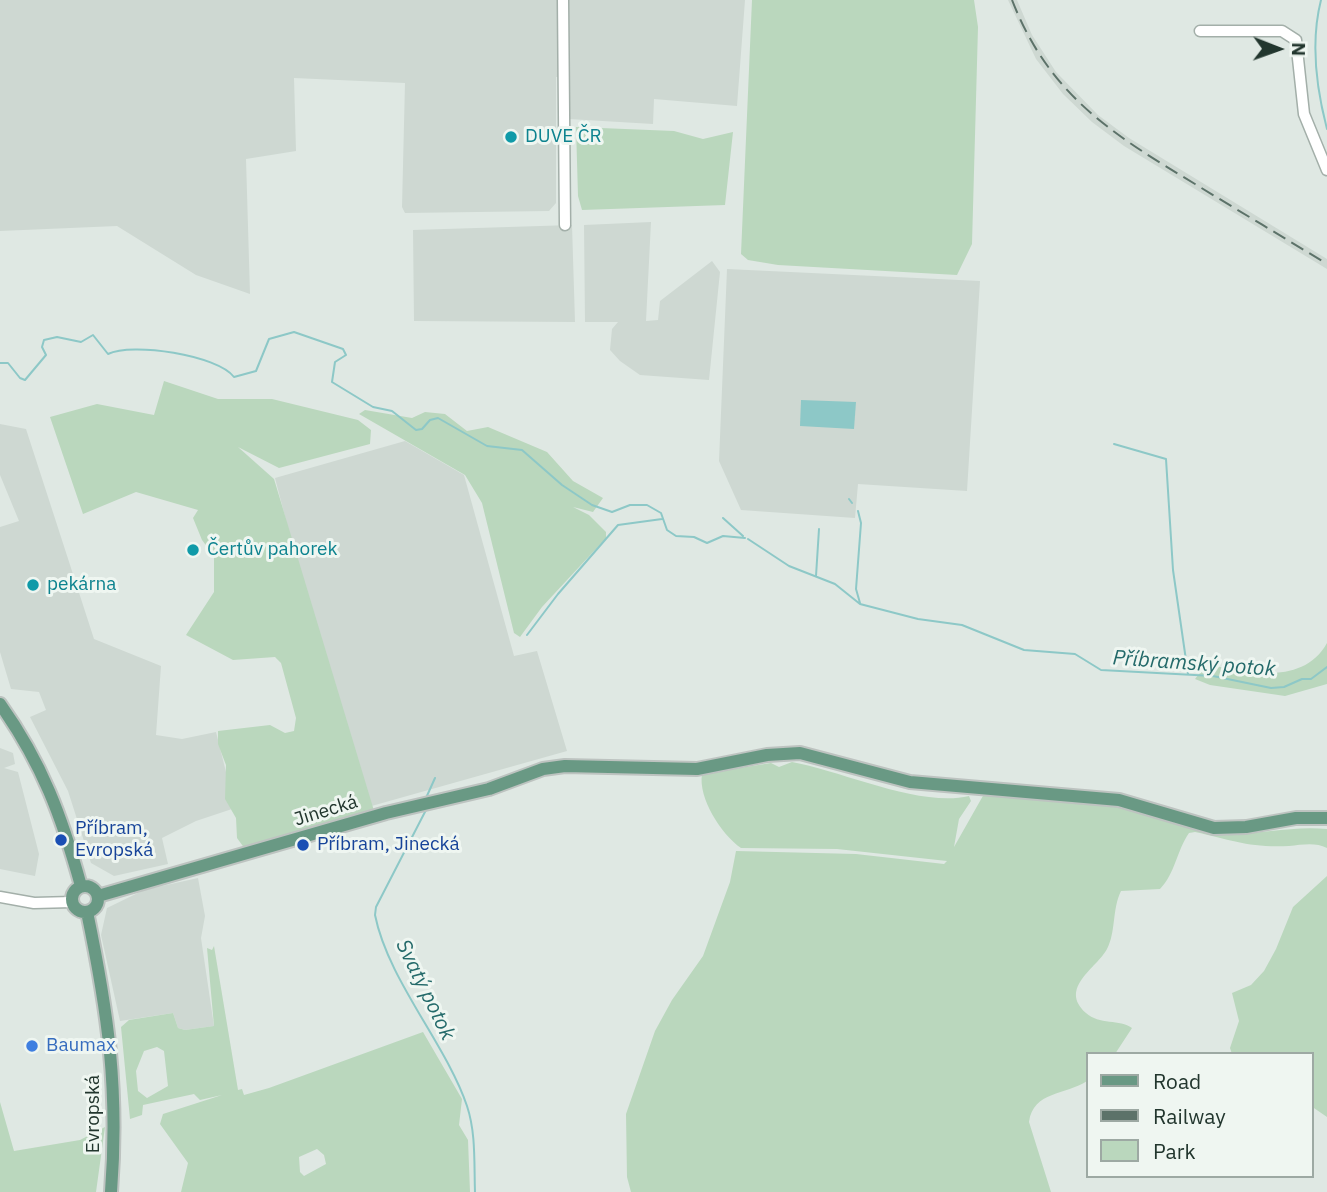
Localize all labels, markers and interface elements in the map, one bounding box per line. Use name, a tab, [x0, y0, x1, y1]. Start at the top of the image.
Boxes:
north arrow	[1243, 14, 1313, 84]
text: N	[1287, 42, 1311, 56]
place label: DUVE ČR	[525, 126, 602, 148]
marker: DUVE ČR	[503, 129, 519, 145]
place label: Čertův pahorek	[207, 539, 337, 561]
marker: Čertův pahorek	[185, 542, 201, 558]
place label: pekárna	[47, 574, 116, 596]
marker: pekárna	[25, 577, 41, 593]
water label: Příbramský potok	[1112, 646, 1276, 682]
street label: Jinecká	[291, 791, 361, 831]
place label: Příbram, Evropská	[75, 818, 153, 862]
marker: Příbram, Evropská	[53, 832, 69, 848]
place label: Příbram, Jinecká	[317, 834, 460, 856]
marker: Příbram, Jinecká	[295, 837, 311, 853]
water label: Svatý potok	[390, 936, 460, 1044]
place label: Baumax	[46, 1035, 116, 1057]
marker: Baumax	[24, 1038, 40, 1054]
legend	[1086, 1052, 1313, 1178]
text: Road	[1153, 1067, 1201, 1095]
street label: Evropská	[83, 1075, 105, 1153]
text: Railway	[1153, 1102, 1226, 1130]
text: Park	[1153, 1137, 1196, 1165]

